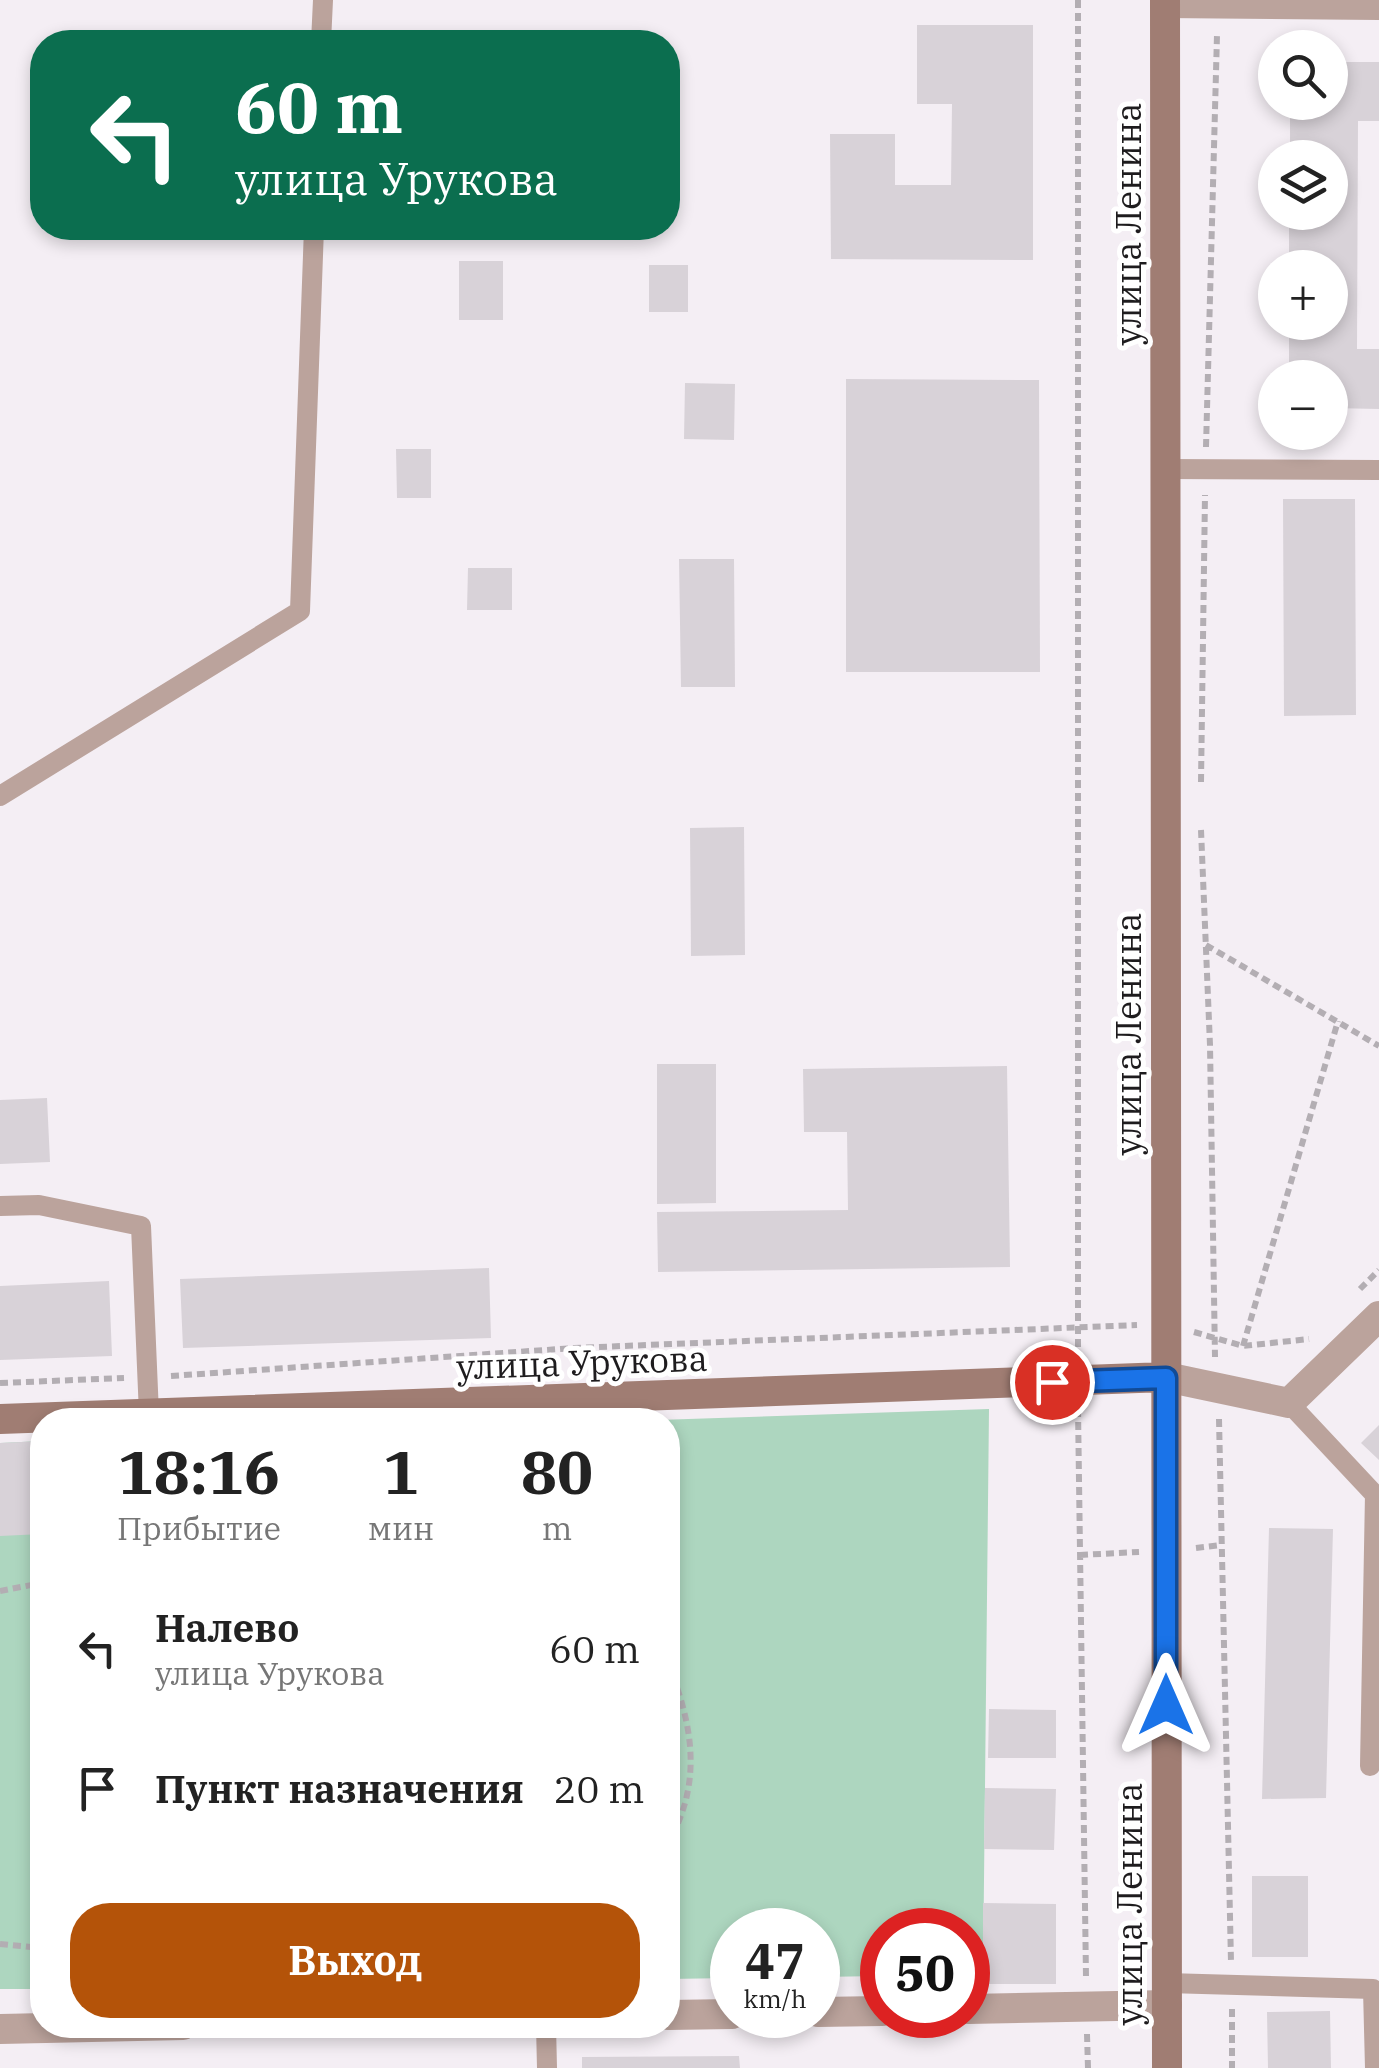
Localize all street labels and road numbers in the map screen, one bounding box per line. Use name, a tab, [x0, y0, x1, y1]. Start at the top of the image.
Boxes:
street label: улица Ленина	[1105, 103, 1151, 345]
street label: улица Ленина	[1105, 913, 1151, 1155]
street label: улица Урукова	[456, 1335, 708, 1389]
street label: улица Ленина	[1106, 1783, 1152, 2025]

